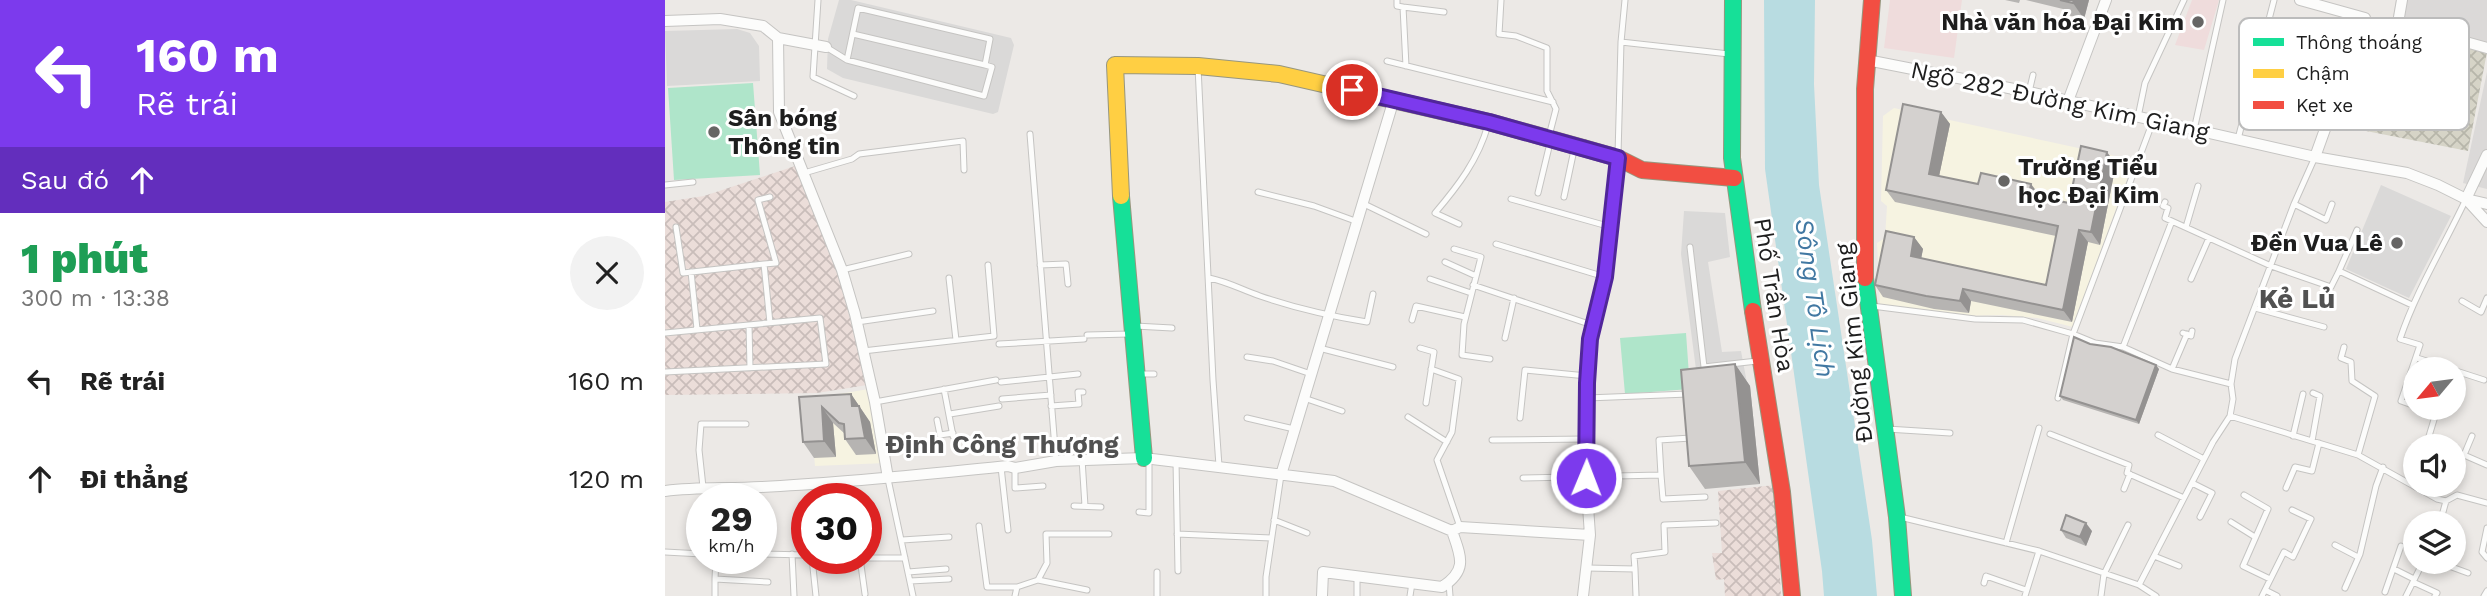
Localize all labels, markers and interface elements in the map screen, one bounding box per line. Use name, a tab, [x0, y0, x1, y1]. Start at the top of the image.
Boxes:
place label: Nhà văn hóa Đại Kim	[1941, 8, 2184, 36]
marker: Nhà văn hóa Đại Kim	[2190, 14, 2206, 30]
legend	[2239, 18, 2469, 130]
text: 160 m	[136, 26, 279, 84]
icon: left	[21, 28, 112, 119]
text: Thông thoáng	[2296, 31, 2423, 54]
street label: Ngõ 282 Đường Kim Giang	[1908, 56, 2212, 146]
pin	[1322, 60, 1382, 120]
text: Chậm	[2296, 62, 2350, 85]
icon: arrive	[1333, 71, 1371, 109]
text: Rẽ trái	[136, 85, 238, 123]
text: Kẹt xe	[2296, 94, 2353, 117]
place label: Sân bóng Thông tin	[728, 104, 840, 160]
marker: Sân bóng Thông tin	[706, 124, 722, 140]
place label: Trường Tiểu học Đại Kim	[2018, 153, 2159, 209]
icon: ahead	[123, 161, 161, 199]
text: Sau đó	[21, 165, 109, 195]
marker: Trường Tiểu học Đại Kim	[1996, 173, 2012, 189]
street label: Phố Trần Hòa	[1748, 216, 1800, 374]
water label: Sông Tô Lịch	[1789, 216, 1841, 380]
place label: Đền Vua Lê	[2251, 229, 2383, 257]
text: 1 phút	[21, 234, 148, 283]
marker: Đền Vua Lê	[2389, 235, 2405, 251]
button: close	[570, 236, 644, 310]
street label: Đường Kim Giang	[1830, 241, 1878, 444]
district label: Kẻ Lủ	[2259, 282, 2335, 315]
text: 300 m · 13:38	[21, 285, 170, 312]
north arrow	[2403, 357, 2466, 420]
map controls	[2403, 357, 2466, 574]
icon: left	[21, 362, 59, 400]
text: Rẽ trái	[80, 366, 165, 396]
text: 160 m	[568, 366, 644, 396]
district label: Định Công Thượng	[886, 429, 1119, 459]
button: sound	[2403, 434, 2466, 497]
position arrow	[1549, 441, 1623, 515]
icon: ahead	[21, 460, 59, 498]
text: Đi thẳng	[80, 464, 188, 494]
text: 120 m	[569, 464, 644, 494]
speed limit sign: 30	[791, 483, 882, 574]
text: 29	[710, 498, 753, 540]
button: layers	[2403, 511, 2466, 574]
text: km/h	[708, 535, 755, 556]

